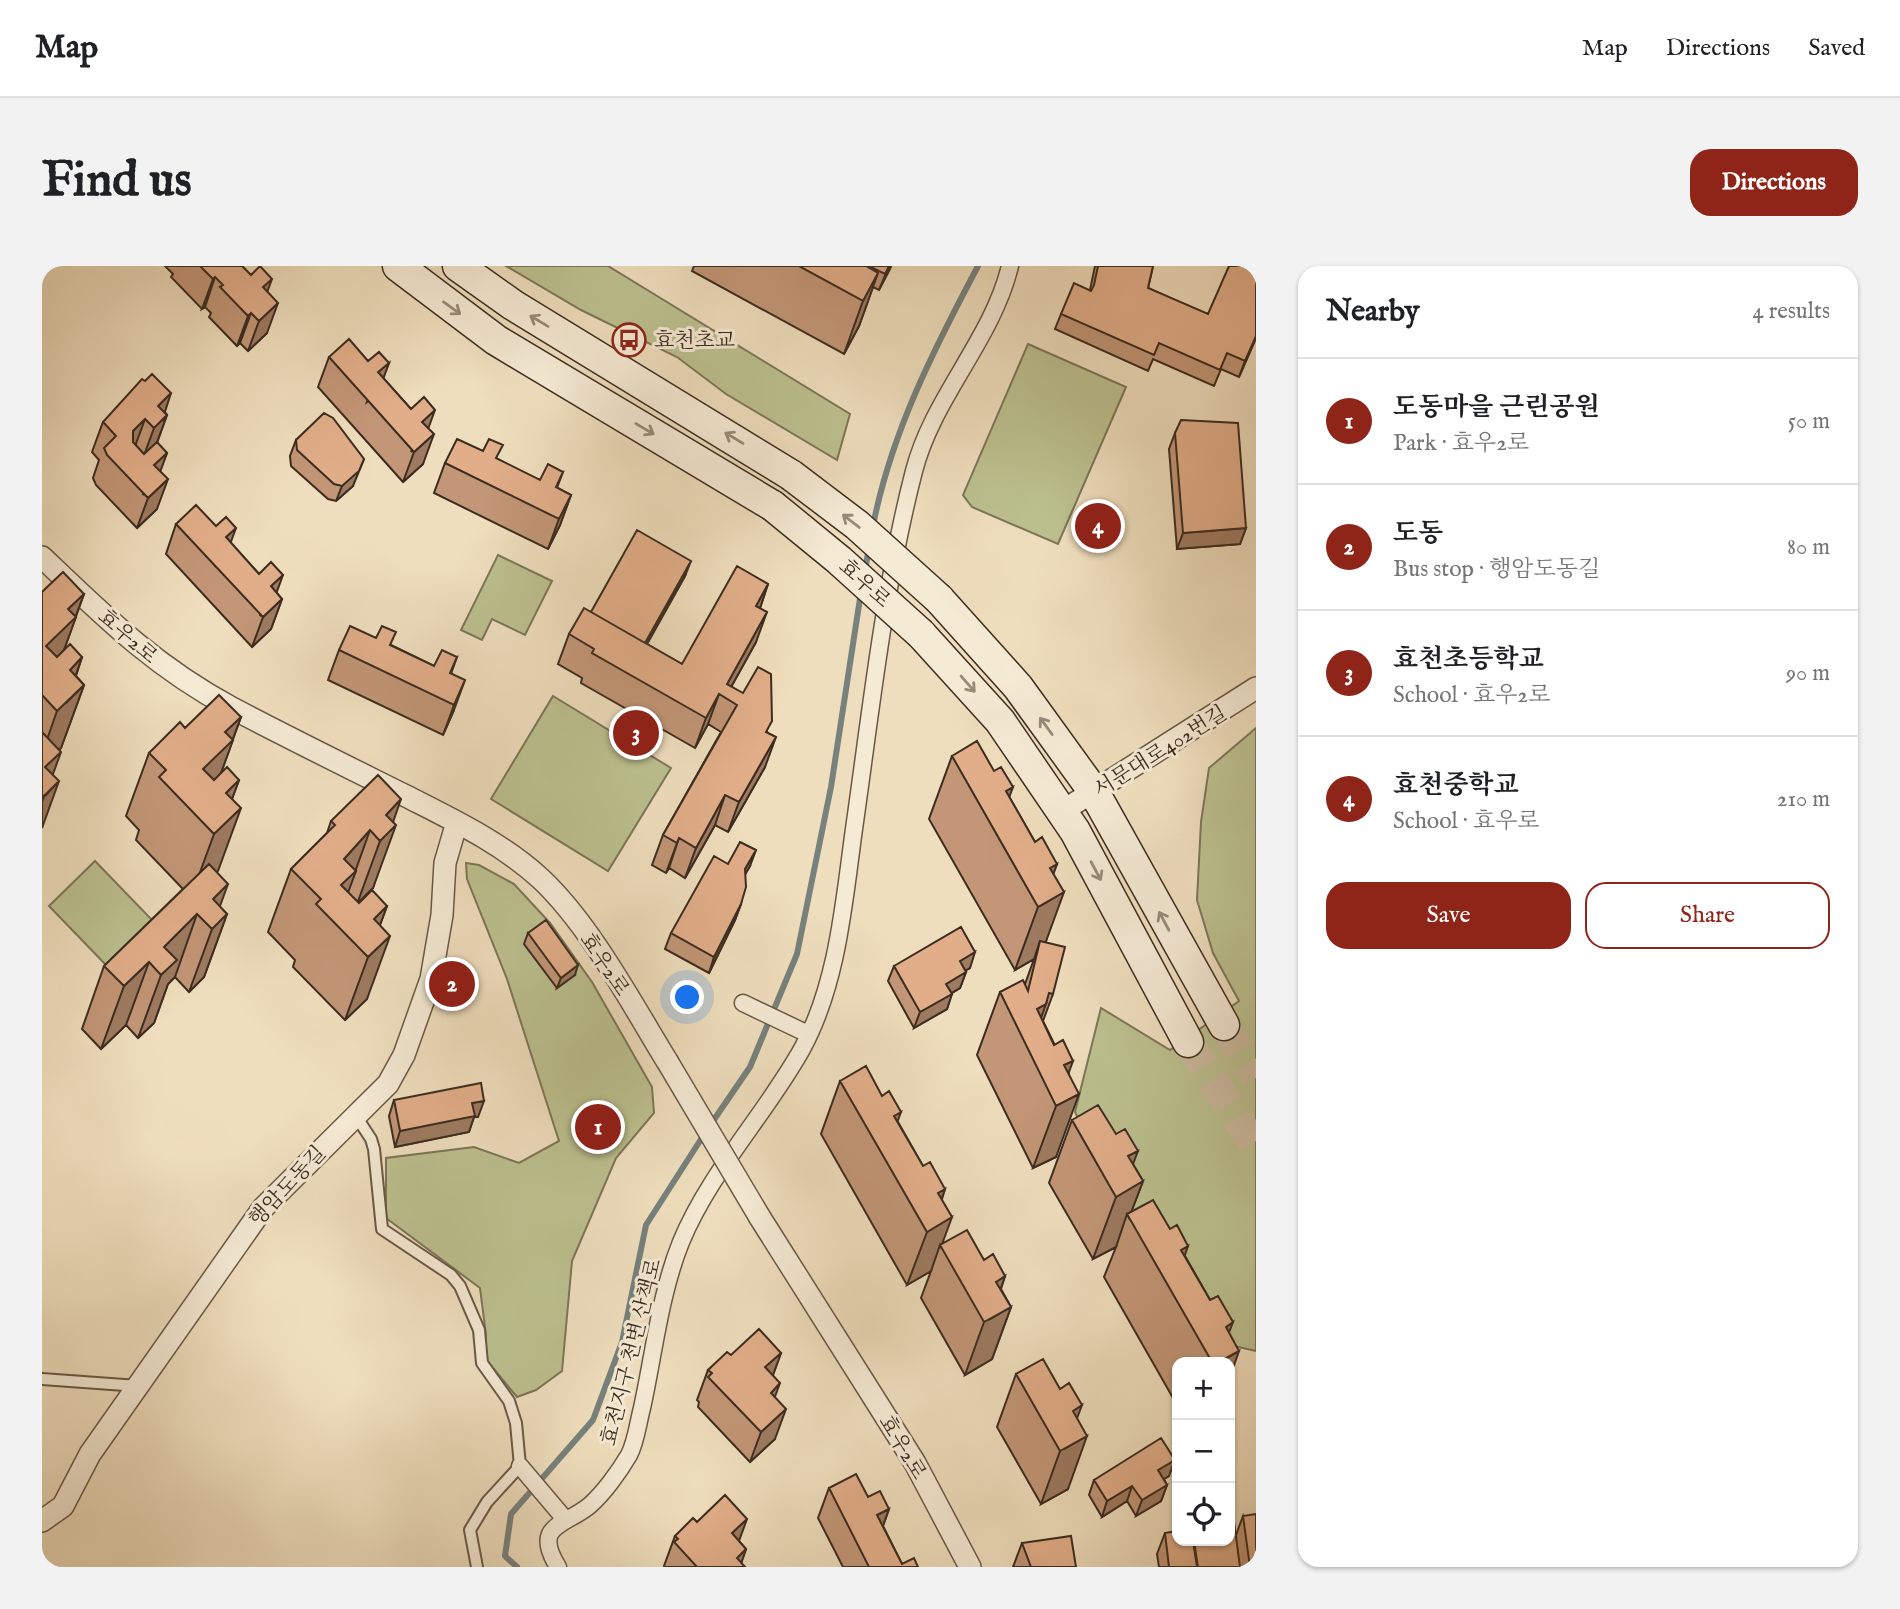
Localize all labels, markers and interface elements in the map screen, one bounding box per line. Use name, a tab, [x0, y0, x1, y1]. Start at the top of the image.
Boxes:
text: Map	[35, 27, 98, 69]
text: Map	[1582, 33, 1628, 64]
text: Directions	[1666, 33, 1770, 64]
text: Saved	[1808, 33, 1865, 64]
button: Directions	[1690, 149, 1858, 216]
text: Find us	[42, 151, 192, 213]
text: Nearby	[1326, 293, 1419, 331]
text: 4 results	[1752, 297, 1830, 326]
one-way arrow	[442, 301, 461, 316]
one-way arrow	[530, 313, 550, 327]
bus stop icon: 효천초교	[610, 321, 648, 359]
place label: 효천초교	[654, 328, 735, 355]
text: 도동마을 근린공원	[1393, 391, 1600, 424]
text: 1	[1345, 407, 1353, 436]
text: 50 m	[1788, 407, 1830, 436]
one-way arrow	[634, 422, 654, 436]
text: Park · 효우2로	[1393, 429, 1529, 458]
one-way arrow	[724, 431, 744, 445]
pin: 4	[1075, 500, 1121, 552]
one-way arrow	[843, 514, 861, 529]
text: 도동	[1393, 517, 1443, 550]
text: 2	[1344, 533, 1354, 562]
text: 80 m	[1787, 533, 1830, 562]
street label: 효우로	[832, 554, 896, 615]
text: Bus stop · 행암도동길	[1393, 555, 1600, 584]
street label: 효우2로	[91, 604, 163, 671]
text: 효천초등학교	[1393, 643, 1544, 676]
text: 3	[1345, 659, 1353, 688]
text: 90 m	[1786, 659, 1830, 688]
one-way arrow	[960, 675, 976, 693]
text: School · 효우2로	[1393, 681, 1550, 710]
street label: 서문대로402번길	[1089, 700, 1232, 804]
pin: 3	[613, 707, 659, 759]
one-way arrow	[1039, 717, 1054, 736]
text: 효천중학교	[1393, 769, 1519, 802]
text: 4	[1343, 785, 1355, 814]
text: 210 m	[1777, 785, 1830, 814]
text: School · 효우로	[1393, 807, 1540, 836]
one-way arrow	[1090, 860, 1103, 881]
button: Save	[1326, 882, 1571, 949]
button: Share	[1585, 882, 1830, 949]
one-way arrow	[1156, 911, 1170, 931]
street label: 효우2로	[573, 928, 635, 1002]
pin: 2	[429, 958, 475, 1010]
your location	[670, 980, 704, 1014]
pin: 1	[575, 1101, 621, 1153]
street label: 행암도동길	[244, 1141, 333, 1233]
street label: 효천지구 천변 산책로	[596, 1256, 669, 1449]
map controls	[1172, 1357, 1235, 1546]
button: +	[1172, 1357, 1235, 1420]
street label: 효우2로	[872, 1411, 931, 1485]
button: −	[1172, 1420, 1235, 1483]
button: locate	[1172, 1483, 1235, 1546]

